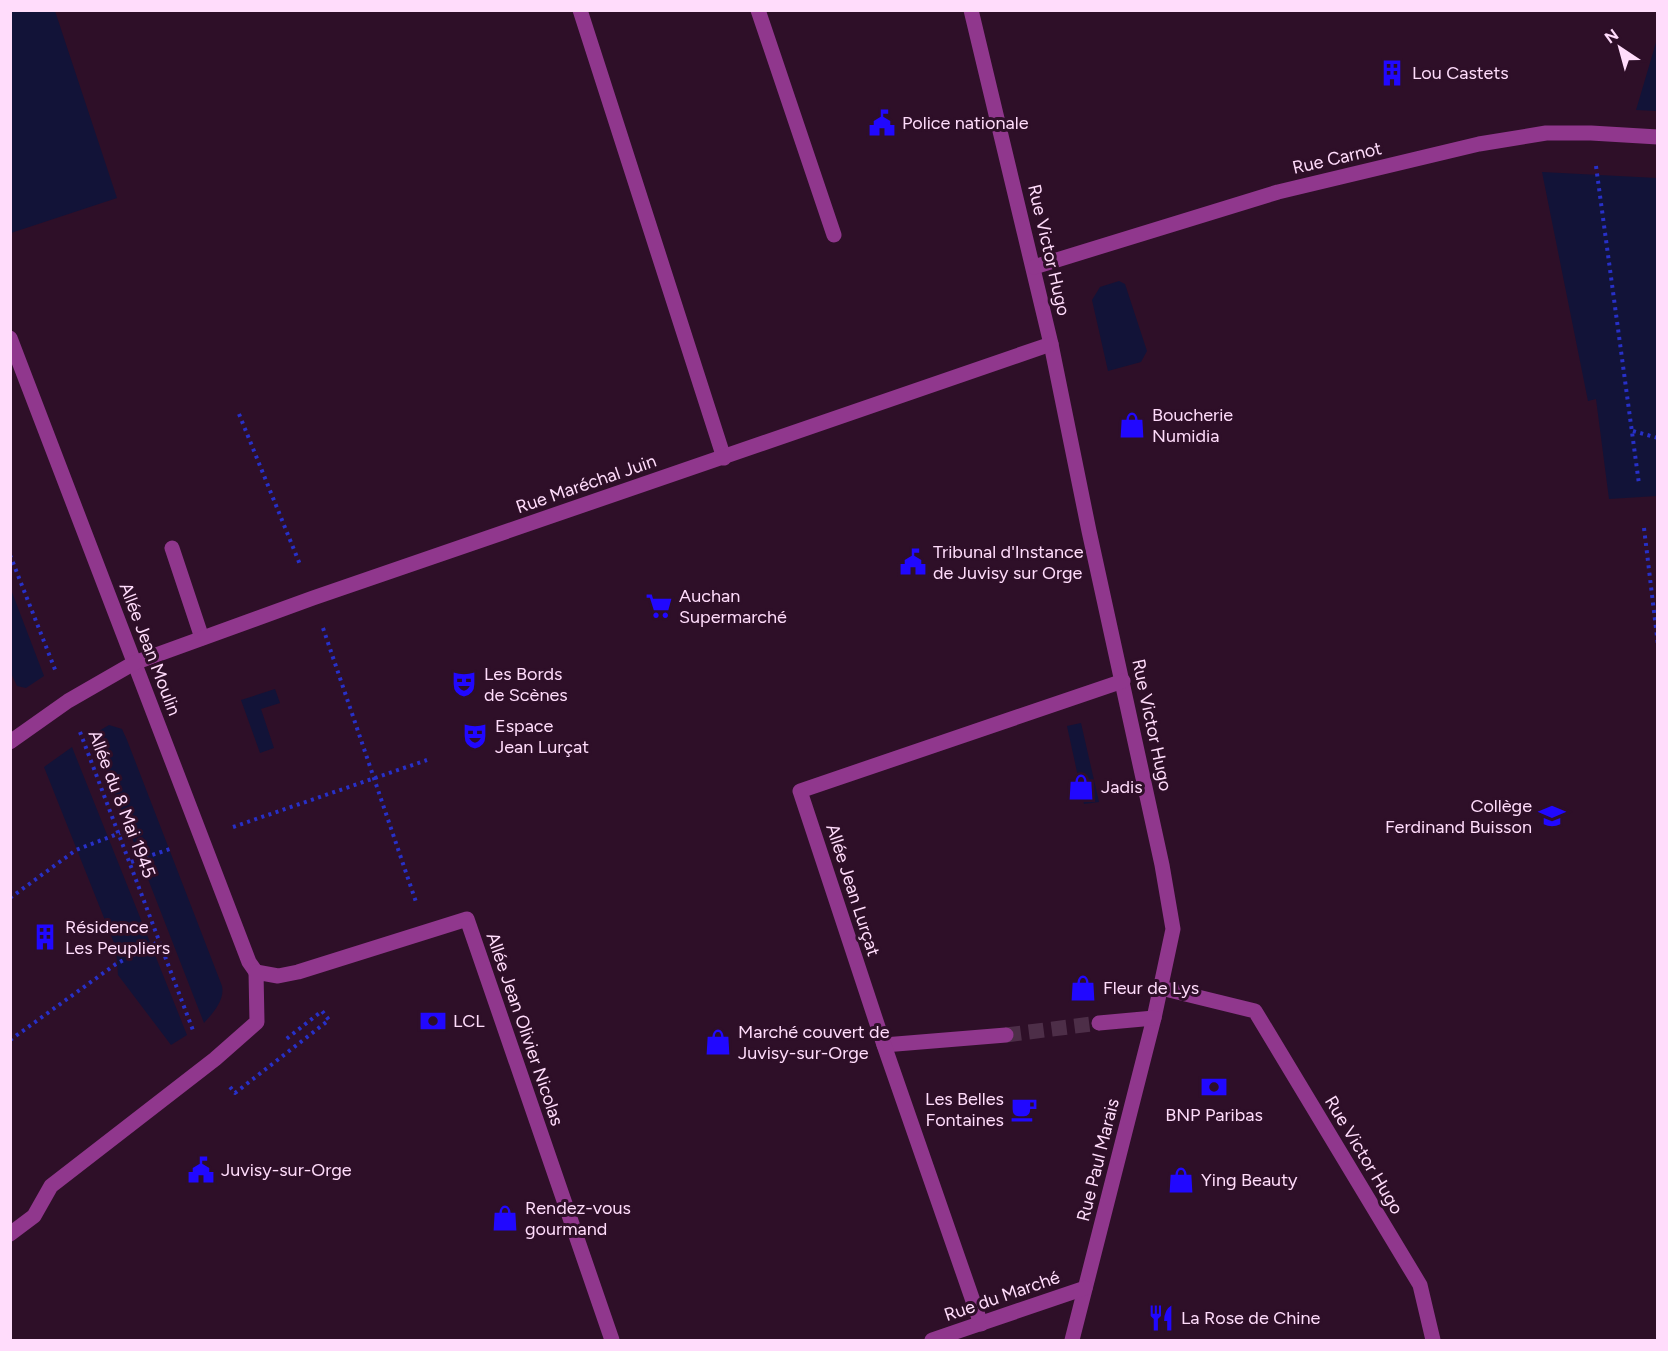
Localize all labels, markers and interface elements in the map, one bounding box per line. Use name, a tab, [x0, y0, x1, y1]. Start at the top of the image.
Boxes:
north arrow	[1590, 18, 1650, 78]
text: N	[1601, 25, 1622, 48]
building icon: Lou Castets	[1377, 58, 1407, 88]
place label: Lou Castets	[1412, 62, 1509, 84]
public building icon: Police nationale	[867, 108, 897, 138]
place label: Police nationale	[902, 112, 1029, 134]
street label: Rue Carnot	[1290, 137, 1384, 179]
street label: Rue Victor Hugo	[1023, 182, 1075, 318]
place label: Boucherie Numidia	[1152, 404, 1233, 447]
shop icon: Boucherie Numidia	[1117, 410, 1147, 440]
street label: Rue Maréchal Juin	[513, 450, 659, 518]
place label: Tribunal d'Instance de Juvisy sur Orge	[933, 541, 1084, 584]
public building icon: Tribunal d'Instance de Juvisy sur Orge	[898, 547, 928, 577]
street label: Allée Jean Moulin	[114, 579, 186, 719]
place label: Auchan Supermarché	[679, 585, 787, 628]
supermarket icon: Auchan Supermarché	[644, 591, 674, 621]
street label: Rue Victor Hugo	[1127, 657, 1177, 793]
place label: Les Bords de Scènes	[484, 663, 568, 706]
theatre icon: Les Bords de Scènes	[449, 669, 479, 699]
place label: Espace Jean Lurçat	[495, 715, 589, 758]
theatre icon: Espace Jean Lurçat	[460, 721, 490, 751]
street label: Allée du 8 Mai 1945	[84, 727, 160, 881]
shop icon: Jadis	[1066, 772, 1096, 802]
place label: Jadis	[1101, 776, 1143, 798]
place label: Collège Ferdinand Buisson	[1385, 795, 1532, 838]
school or university icon: Collège Ferdinand Buisson	[1537, 801, 1567, 831]
street label: Allée Jean Lurçat	[821, 821, 885, 959]
place label: Résidence Les Peupliers	[65, 916, 170, 959]
building icon: Résidence Les Peupliers	[30, 922, 60, 952]
street label: Allée Jean Olivier Nicolas	[482, 930, 568, 1128]
shop icon: Fleur de Lys	[1068, 973, 1098, 1003]
place label: Fleur de Lys	[1103, 977, 1199, 999]
bank icon: LCL	[418, 1006, 448, 1036]
place label: LCL	[453, 1010, 485, 1032]
place label: Marché couvert de Juvisy-sur-Orge	[738, 1021, 890, 1064]
shop icon: Marché couvert de Juvisy-sur-Orge	[703, 1027, 733, 1057]
bank icon: BNP Paribas	[1199, 1072, 1229, 1102]
place label: Les Belles Fontaines	[925, 1088, 1004, 1131]
street label: Rue Victor Hugo	[1320, 1092, 1408, 1218]
cafe icon: Les Belles Fontaines	[1009, 1094, 1039, 1124]
street label: Rue Paul Marais	[1072, 1096, 1124, 1224]
place label: BNP Paribas	[1165, 1104, 1263, 1126]
public building icon: Juvisy-sur-Orge	[186, 1155, 216, 1185]
place label: Juvisy-sur-Orge	[221, 1159, 352, 1181]
shop icon: Ying Beauty	[1166, 1165, 1196, 1195]
place label: Ying Beauty	[1201, 1169, 1298, 1191]
place label: Rendez-vous gourmand	[525, 1197, 631, 1240]
shop icon: Rendez-vous gourmand	[490, 1203, 520, 1233]
street label: Rue du Marché	[941, 1266, 1063, 1326]
restaurant icon: La Rose de Chine	[1146, 1303, 1176, 1333]
place label: La Rose de Chine	[1181, 1307, 1320, 1329]

